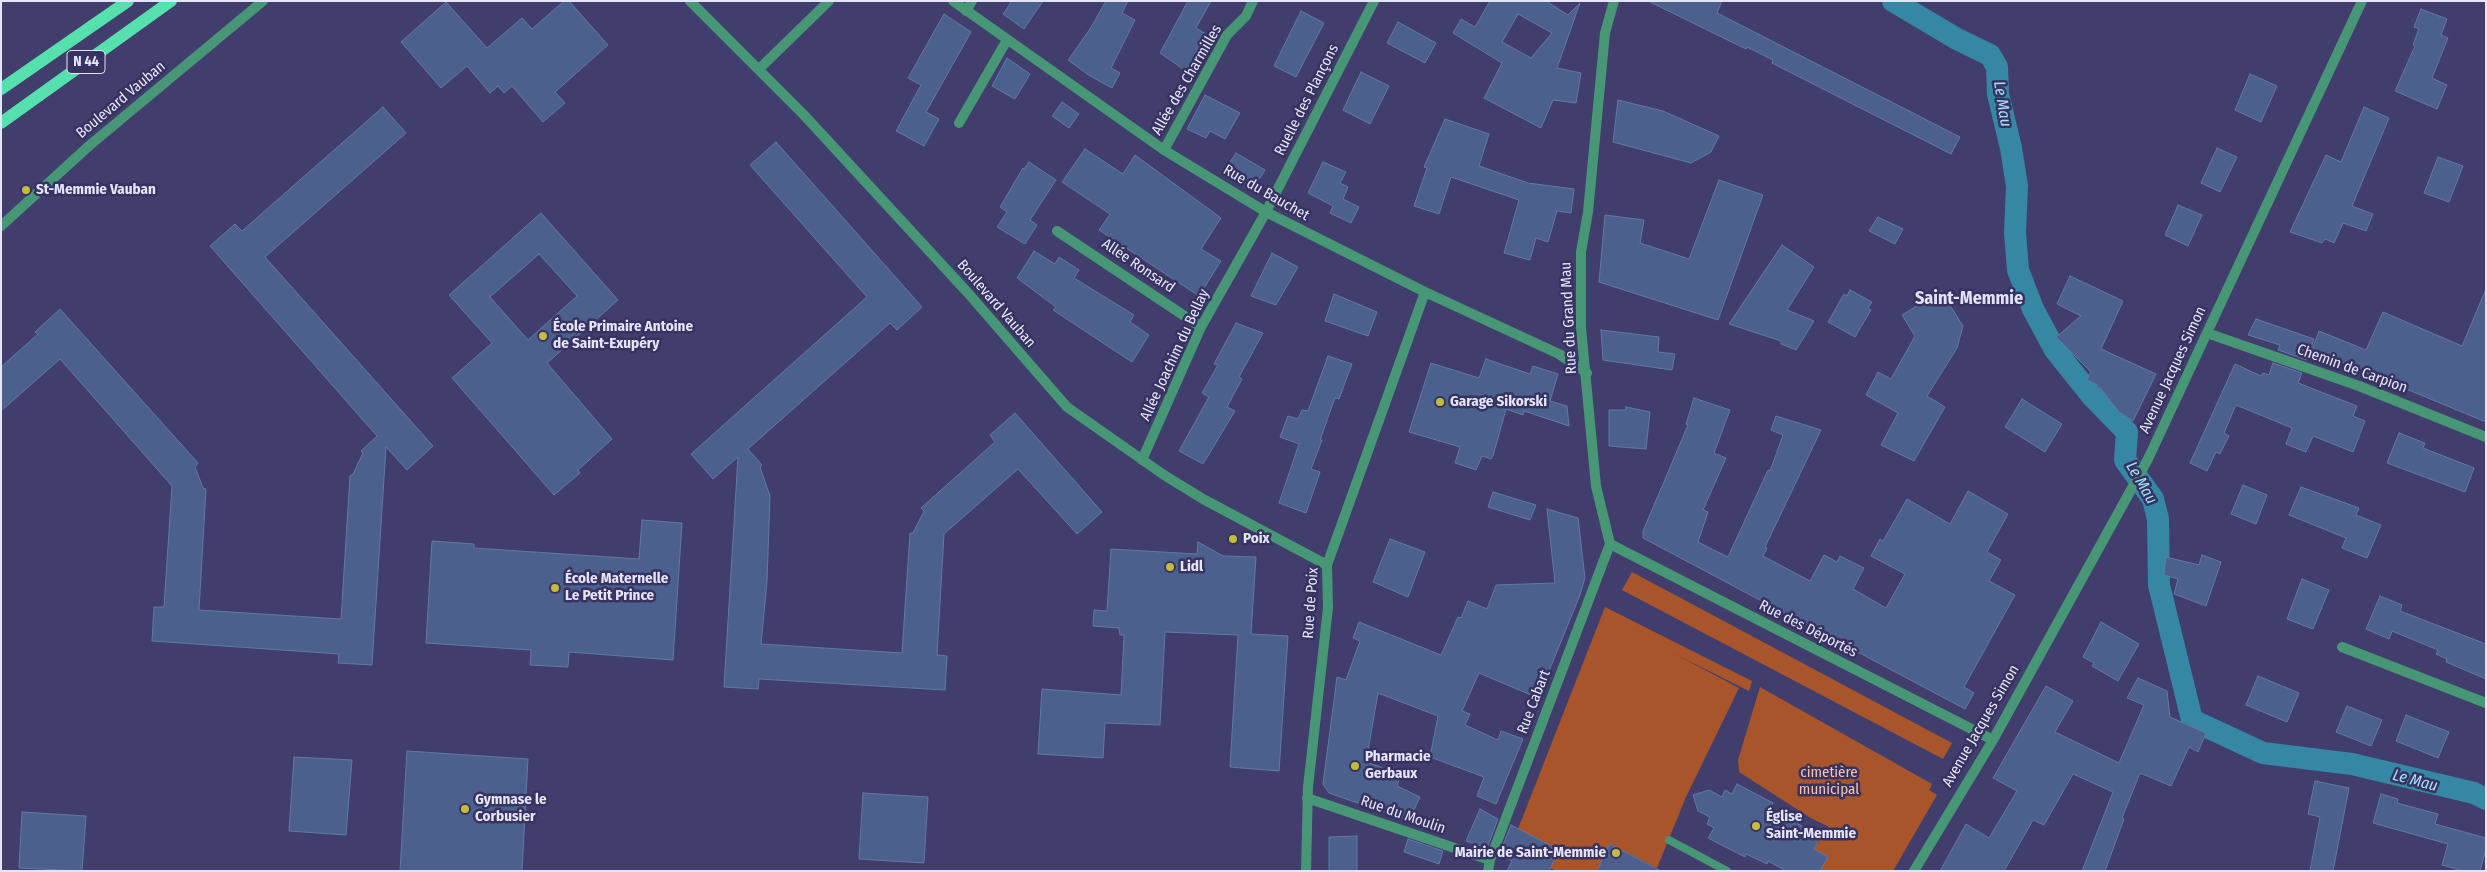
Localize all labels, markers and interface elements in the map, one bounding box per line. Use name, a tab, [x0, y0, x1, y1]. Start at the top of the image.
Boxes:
street label: Allée des Charmilles	[1148, 22, 1226, 138]
street label: Ruelle des Plançons	[1271, 41, 1343, 159]
road number: N 44	[67, 51, 105, 74]
street label: Boulevard Vauban	[73, 58, 169, 142]
water label: Le Mau	[1989, 80, 2015, 128]
street label: Rue du Bauchet	[1220, 161, 1312, 225]
place label: St-Memmie Vauban	[36, 181, 156, 199]
marker: St-Memmie Vauban	[20, 184, 32, 196]
street label: Allée Ronsard	[1098, 235, 1178, 297]
street label: Boulevard Vauban	[953, 256, 1039, 352]
street label: Rue du Grand Mau	[1557, 261, 1581, 375]
street label: Allée Joachim du Bellay	[1137, 286, 1213, 424]
district label: Saint-Memmie	[1915, 288, 2023, 310]
street label: Avenue Jacques Simon	[2136, 304, 2210, 436]
place label: École Primaire Antoine de Saint-Exupéry	[553, 318, 693, 353]
marker: École Primaire Antoine de Saint-Exupéry	[537, 330, 549, 342]
street label: Chemin de Carpion	[2294, 341, 2410, 397]
place label: Garage Sikorski	[1450, 393, 1547, 411]
marker: Garage Sikorski	[1434, 396, 1446, 408]
water label: Le Mau	[2121, 458, 2161, 508]
place label: Poix	[1243, 530, 1270, 548]
marker: Poix	[1227, 533, 1239, 545]
place label: Lidl	[1180, 558, 1203, 576]
marker: Lidl	[1164, 561, 1176, 573]
street label: Rue de Poix	[1300, 567, 1322, 639]
place label: École Maternelle Le Petit Prince	[565, 570, 668, 605]
marker: École Maternelle Le Petit Prince	[549, 582, 561, 594]
street label: Rue des Déportés	[1756, 596, 1860, 662]
street label: Avenue Jacques Simon	[1939, 662, 2023, 790]
street label: Rue Cabart	[1514, 667, 1554, 737]
place label: Pharmacie Gerbaux	[1365, 748, 1431, 783]
marker: Pharmacie Gerbaux	[1349, 760, 1361, 772]
park label: cimetière municipal	[1799, 764, 1859, 799]
water label: Le Mau	[2390, 766, 2440, 796]
place label: Gymnase le Corbusier	[475, 791, 547, 826]
street label: Rue du Moulin	[1358, 792, 1448, 838]
marker: Gymnase le Corbusier	[459, 803, 471, 815]
place label: Église Saint-Memmie	[1766, 808, 1856, 843]
marker: Église Saint-Memmie	[1750, 820, 1762, 832]
place label: Mairie de Saint-Memmie	[1455, 844, 1606, 862]
marker: Mairie de Saint-Memmie	[1610, 847, 1622, 859]

